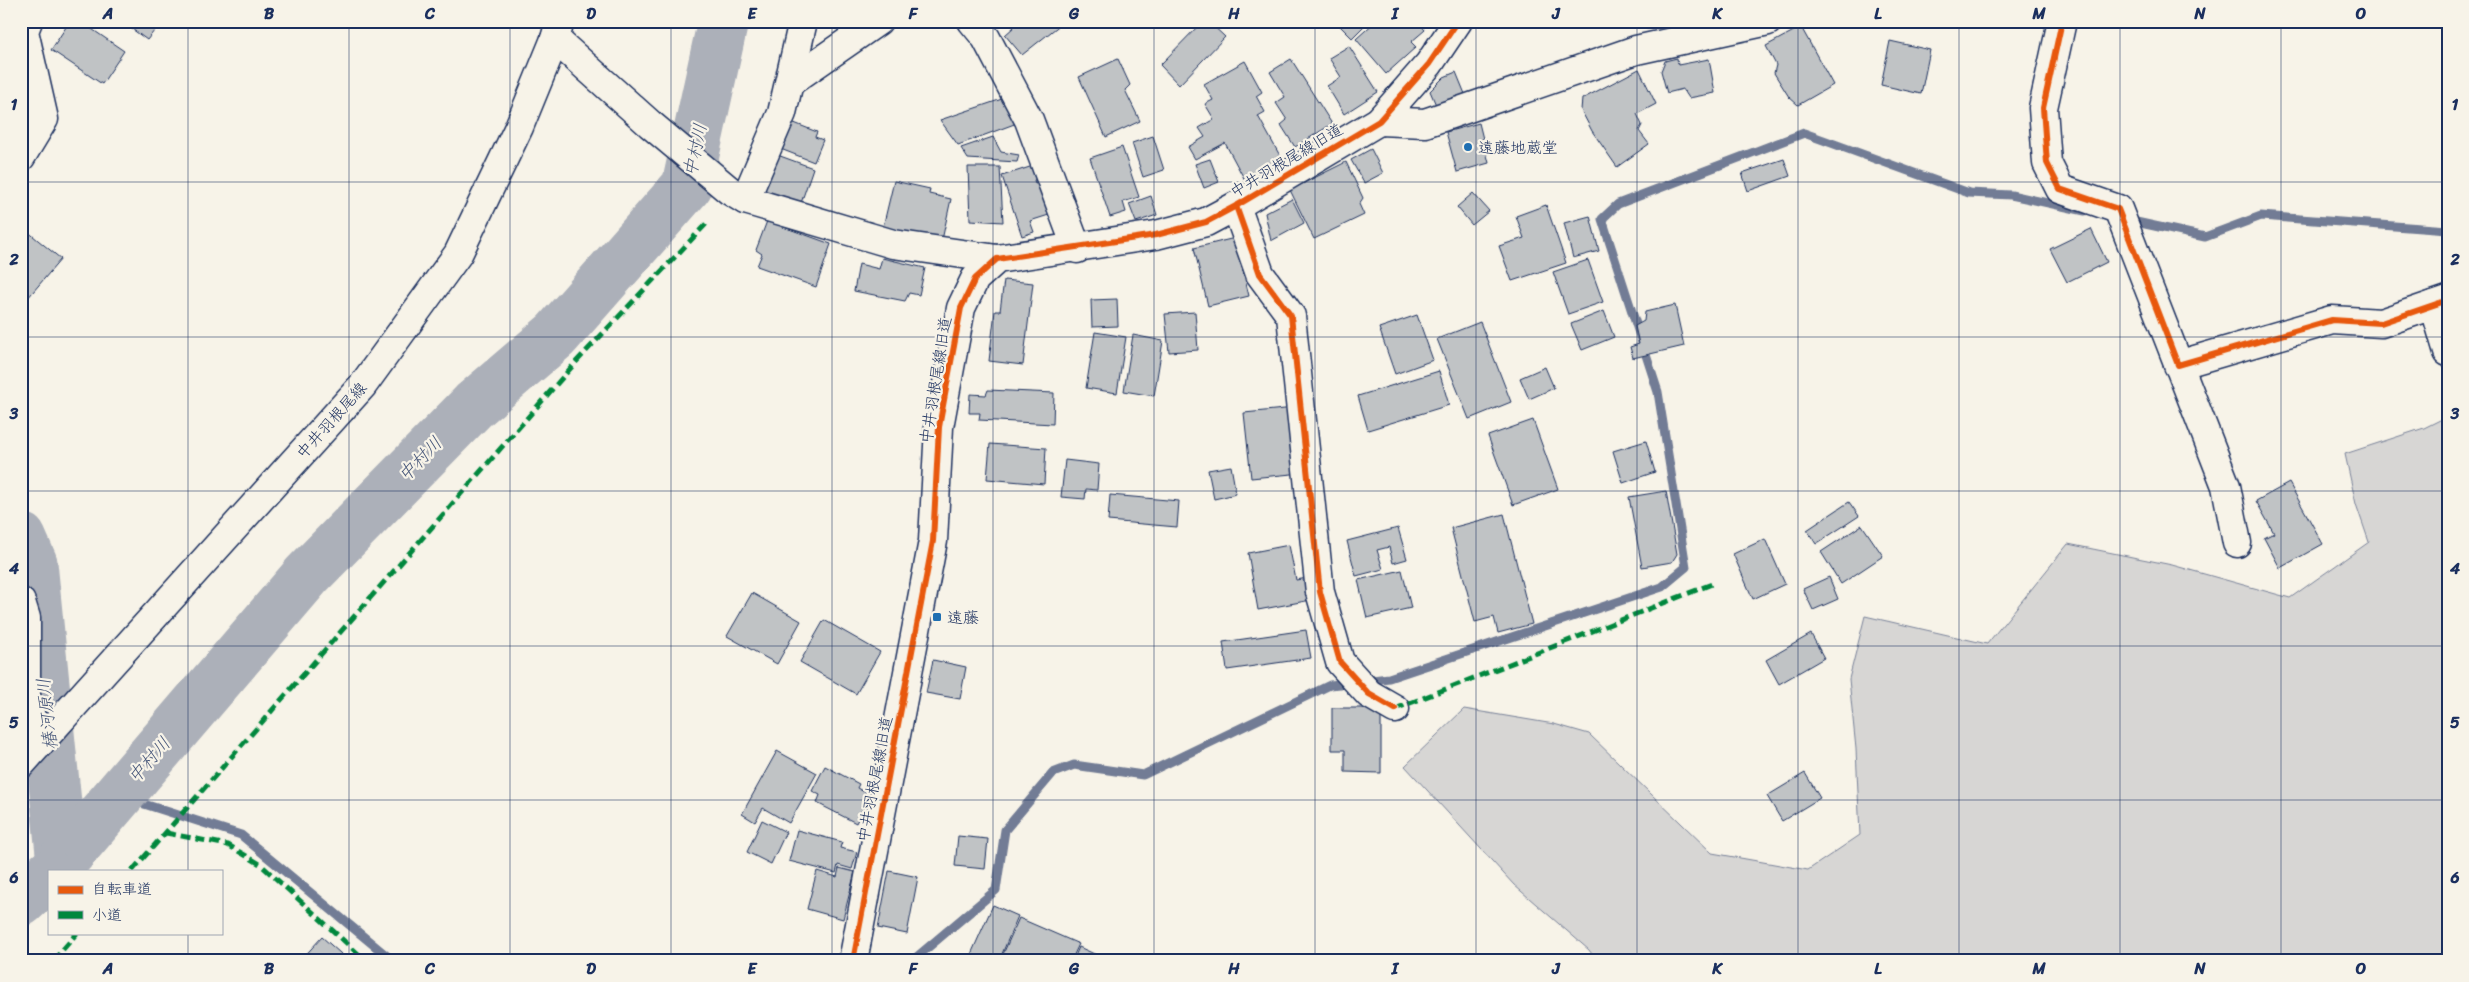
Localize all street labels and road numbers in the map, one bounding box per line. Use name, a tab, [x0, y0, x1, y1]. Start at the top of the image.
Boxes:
street label: 中井羽根尾線旧道	[1224, 115, 1349, 206]
street label: 中井羽根尾線旧道	[911, 315, 960, 446]
street label: 中井羽根尾線	[288, 375, 374, 466]
street label: 中井羽根尾線旧道	[848, 713, 901, 845]

